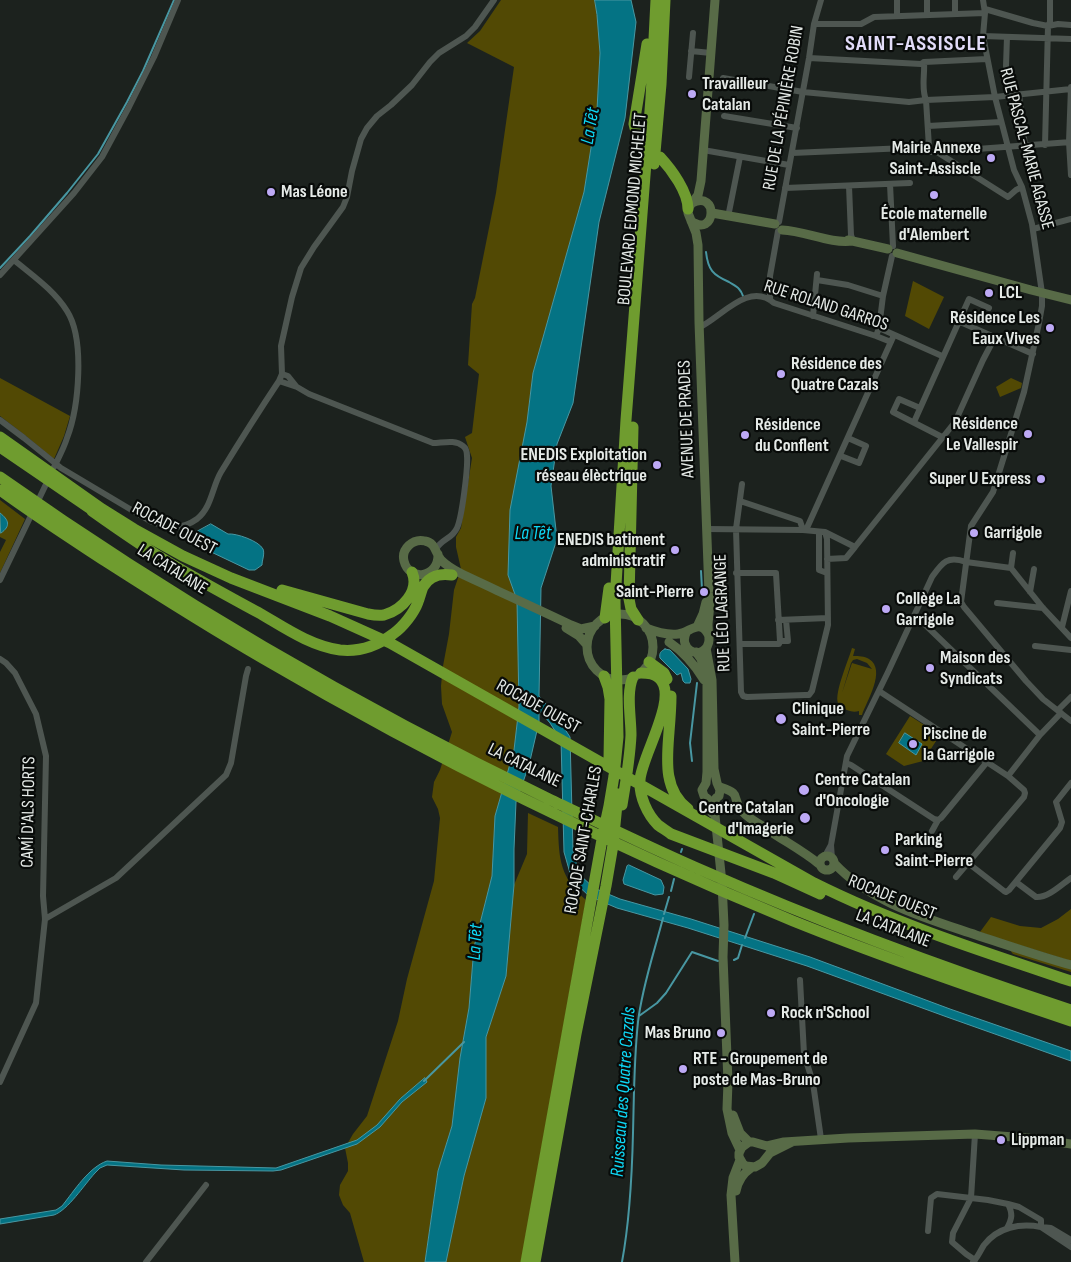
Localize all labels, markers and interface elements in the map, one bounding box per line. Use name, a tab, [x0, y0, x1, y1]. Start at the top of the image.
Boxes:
street label: RUE DE LA PÉPINIÈRE ROBIN	[759, 24, 809, 192]
district label: SAINT-ASSISCLE	[843, 31, 989, 57]
street label: RUE PASCAL-MARIE AGASSE	[994, 66, 1058, 232]
place label: Travailleur Catalan	[702, 73, 768, 116]
marker: Travailleur Catalan	[686, 88, 698, 100]
water label: La Têt	[577, 106, 605, 146]
street label: BOULEVARD EDMOND MICHELET	[614, 112, 652, 306]
place label: Mairie Annexe Saint-Assiscle	[889, 137, 981, 180]
marker: Mairie Annexe Saint-Assiscle	[985, 152, 997, 164]
place label: Mas Léone	[281, 181, 348, 203]
marker: Mas Léone	[265, 186, 277, 198]
marker: École maternelle d'Alembert	[928, 189, 940, 201]
place label: École maternelle d'Alembert	[881, 203, 987, 245]
street label: RUE ROLAND GARROS	[761, 276, 891, 336]
place label: LCL	[999, 282, 1022, 304]
marker: LCL	[983, 287, 995, 299]
place label: Résidence Les Eaux Vives	[950, 307, 1040, 350]
marker: Résidence Les Eaux Vives	[1044, 322, 1056, 334]
place label: Résidence des Quatre Cazals	[791, 353, 882, 396]
street label: AVENUE DE PRADES	[674, 360, 700, 478]
marker: Résidence des Quatre Cazals	[775, 368, 787, 380]
place label: Résidence Le Vallespir	[946, 413, 1018, 456]
place label: Résidence du Conflent	[755, 414, 829, 456]
marker: Résidence Le Vallespir	[1022, 428, 1034, 440]
marker: Résidence du Conflent	[739, 429, 751, 441]
place label: ENEDIS Exploitation réseau élèctrique	[521, 444, 647, 486]
marker: ENEDIS Exploitation réseau élèctrique	[651, 459, 663, 471]
place label: Super U Express	[929, 468, 1031, 490]
marker: Super U Express	[1035, 473, 1047, 485]
street label: ROCADE OUEST	[128, 498, 220, 560]
place label: Garrigole	[984, 522, 1042, 544]
water label: La Têt	[515, 523, 551, 545]
marker: Garrigole	[968, 527, 980, 539]
place label: ENEDIS batiment administratif	[557, 529, 665, 572]
street label: LA CATALANE	[133, 540, 211, 600]
marker: ENEDIS batiment administratif	[669, 544, 681, 556]
street label: RUE LÉO LAGRANGE	[710, 554, 736, 672]
place label: Saint-Pierre	[616, 581, 694, 603]
marker: Saint-Pierre	[698, 586, 710, 598]
place label: Collège La Garrigole	[896, 588, 960, 630]
marker: Collège La Garrigole	[880, 603, 892, 615]
place label: Maison des Syndicats	[940, 647, 1010, 690]
marker: Maison des Syndicats	[924, 662, 936, 674]
street label: ROCADE OUEST	[492, 675, 584, 739]
place label: Clinique Saint-Pierre	[792, 698, 870, 741]
marker: Clinique Saint-Pierre	[774, 712, 788, 726]
place label: Piscine de la Garrigole	[923, 723, 995, 766]
marker: Piscine de la Garrigole	[907, 738, 919, 750]
street label: LA CATALANE	[484, 739, 564, 793]
street label: CAMÍ D'ALS HORTS	[17, 756, 41, 868]
street label: ROCADE SAINT-CHARLES	[560, 764, 608, 916]
place label: Centre Catalan d'Oncologie	[815, 769, 910, 812]
marker: Centre Catalan d'Oncologie	[797, 783, 811, 797]
place label: Centre Catalan d'Imagerie	[699, 797, 794, 840]
marker: Centre Catalan d'Imagerie	[798, 811, 812, 825]
place label: Parking Saint-Pierre	[895, 829, 973, 872]
marker: Parking Saint-Pierre	[879, 844, 891, 856]
street label: ROCADE OUEST	[845, 871, 939, 925]
street label: LA CATALANE	[852, 905, 934, 953]
water label: La Têt	[464, 923, 488, 961]
place label: Rock n'School	[781, 1002, 869, 1024]
water label: Ruisseau des Quatre Cazals	[607, 1006, 641, 1178]
marker: Rock n'School	[765, 1007, 777, 1019]
place label: Mas Bruno	[645, 1022, 711, 1044]
marker: Mas Bruno	[715, 1027, 727, 1039]
place label: RTE - Groupement de poste de Mas-Bruno	[693, 1048, 828, 1090]
marker: RTE - Groupement de poste de Mas-Bruno	[677, 1063, 689, 1075]
place label: Lippman	[1011, 1129, 1065, 1151]
marker: Lippman	[995, 1134, 1007, 1146]

